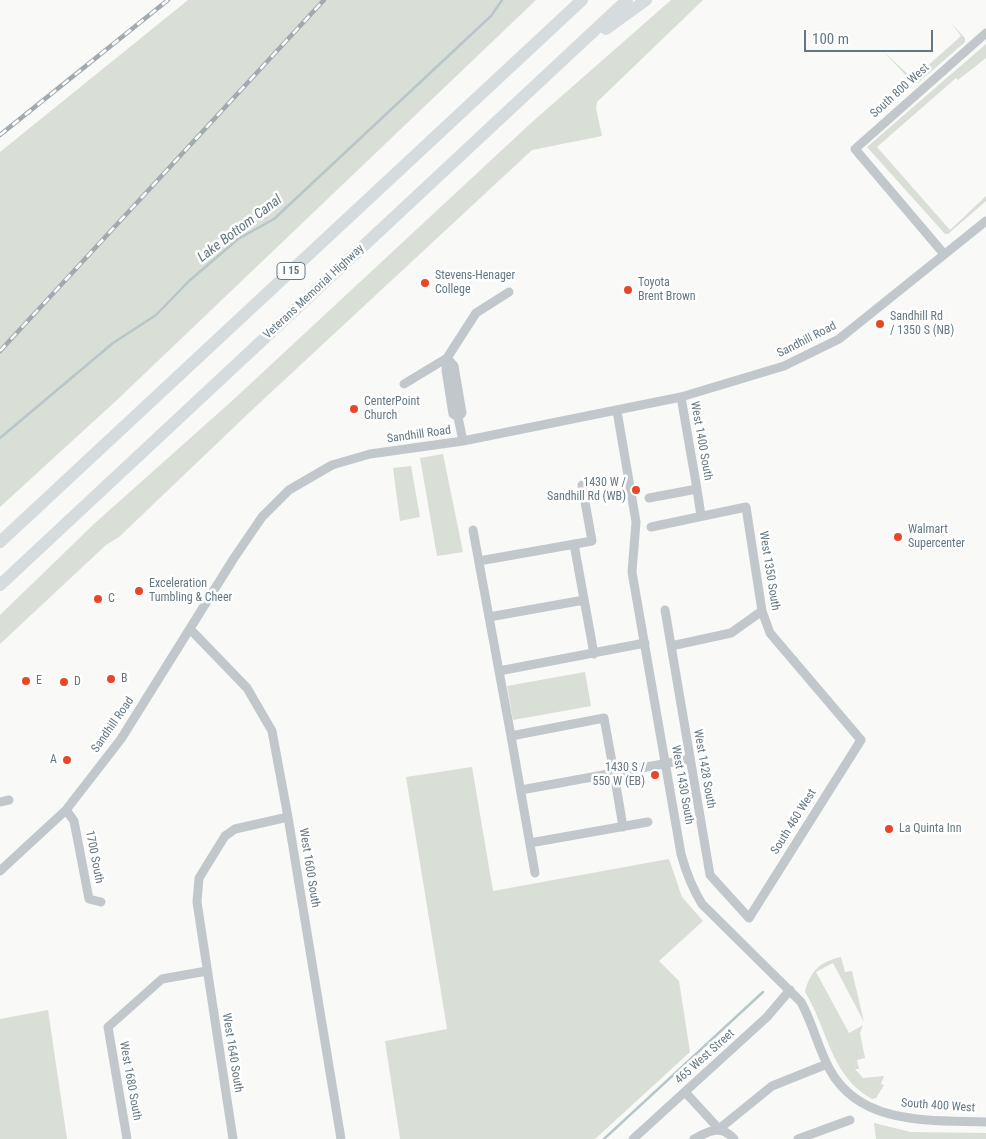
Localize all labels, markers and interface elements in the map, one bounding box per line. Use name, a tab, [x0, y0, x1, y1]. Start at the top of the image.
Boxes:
scale bar	[806, 20, 935, 52]
text: 100 m	[812, 30, 849, 48]
street label: South 800 West	[868, 61, 932, 121]
water label: Lake Bottom Canal	[195, 192, 285, 266]
street label: Veterans Memorial Highway	[261, 242, 367, 342]
road number: I 15	[277, 262, 305, 280]
place label: Stevens-Henager College	[435, 269, 515, 297]
place label: Toyota Brent Brown	[638, 276, 696, 304]
marker: Stevens-Henager College	[419, 277, 431, 289]
marker: Toyota Brent Brown	[622, 284, 634, 296]
place label: Sandhill Rd / 1350 S (NB)	[890, 310, 954, 338]
marker: Sandhill Rd / 1350 S (NB)	[874, 318, 886, 330]
street label: Sandhill Road	[775, 319, 839, 361]
place label: CenterPoint Church	[364, 395, 420, 423]
street label: West 1400 South	[687, 400, 715, 482]
marker: CenterPoint Church	[348, 403, 360, 415]
street label: Sandhill Road	[386, 423, 452, 447]
place label: 1430 W / Sandhill Rd (WB)	[547, 476, 626, 504]
marker: 1430 W / Sandhill Rd (WB)	[630, 484, 642, 496]
place label: Walmart Supercenter	[908, 523, 965, 551]
street label: West 1350 South	[756, 530, 782, 612]
marker: Walmart Supercenter	[892, 531, 904, 543]
place label: Exceleration Tumbling & Cheer	[149, 577, 232, 605]
marker: Exceleration Tumbling & Cheer	[133, 585, 145, 597]
place label: C	[108, 592, 115, 606]
marker: C	[92, 593, 104, 605]
place label: B	[121, 672, 128, 686]
marker: B	[105, 673, 117, 685]
place label: E	[36, 674, 42, 688]
marker: E	[20, 675, 32, 687]
place label: D	[74, 675, 81, 689]
marker: D	[58, 676, 70, 688]
street label: Sandhill Road	[89, 694, 137, 756]
street label: West 1428 South	[690, 728, 718, 810]
street label: West 1430 South	[668, 744, 696, 826]
place label: A	[50, 753, 57, 767]
marker: A	[61, 754, 73, 766]
place label: 1430 S / 550 W (EB)	[592, 761, 645, 789]
marker: 1430 S / 550 W (EB)	[649, 769, 661, 781]
street label: South 460 West	[768, 787, 820, 857]
place label: La Quinta Inn	[899, 822, 961, 836]
marker: La Quinta Inn	[883, 823, 895, 835]
street label: West 1600 South	[296, 827, 322, 909]
street label: 1700 South	[82, 829, 106, 885]
street label: West 1640 South	[219, 1012, 245, 1094]
street label: 465 West Street	[672, 1027, 738, 1087]
street label: West 1680 South	[116, 1040, 144, 1122]
street label: South 400 West	[900, 1096, 976, 1116]

